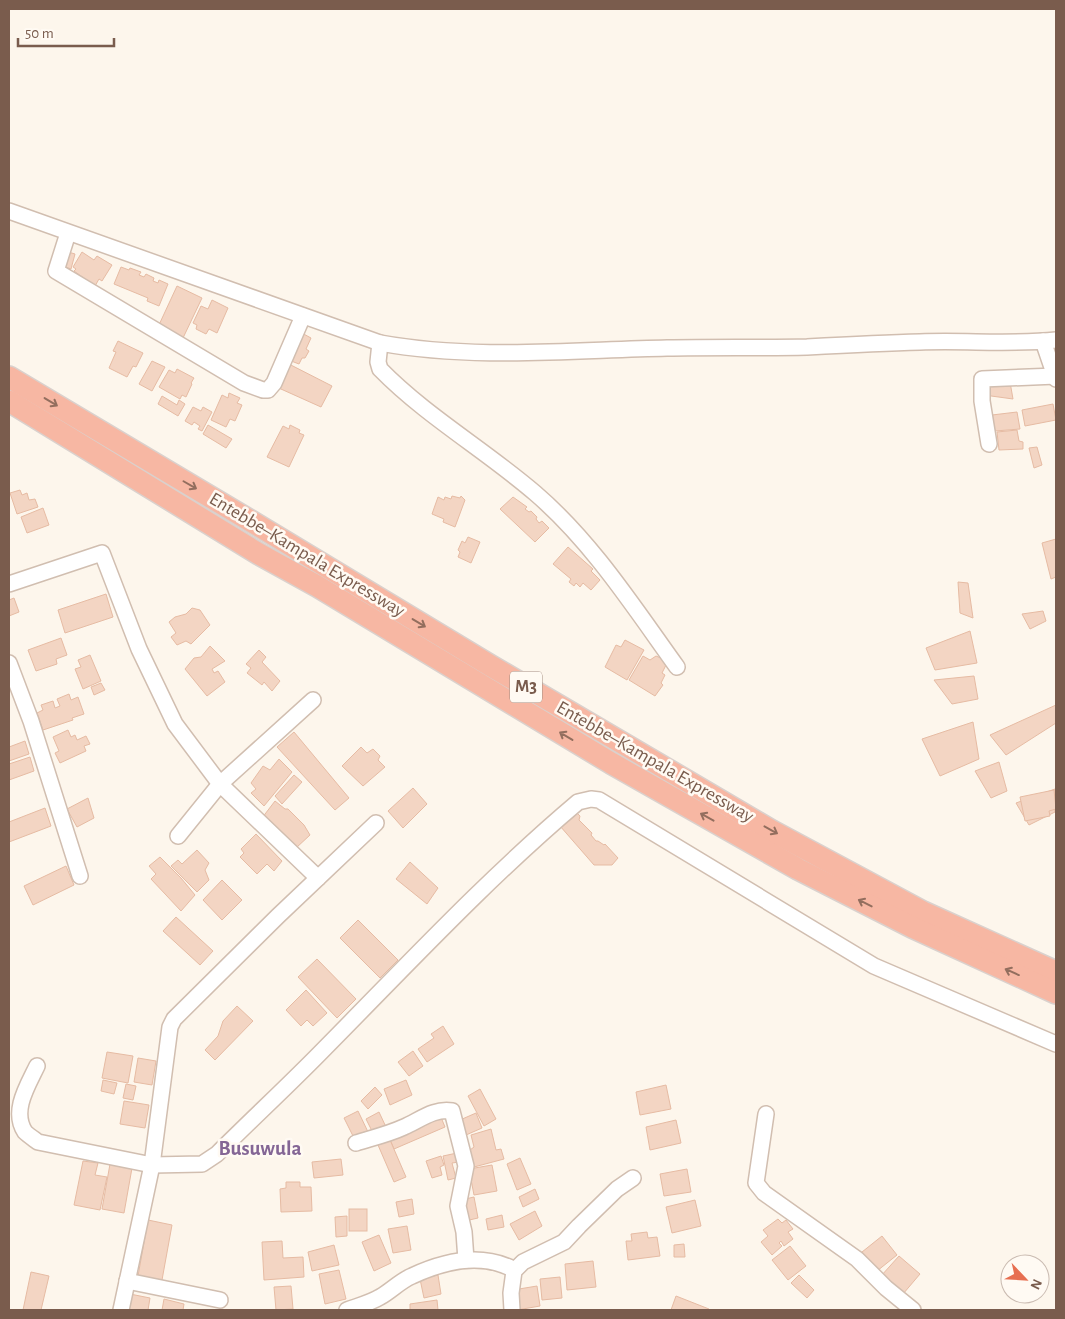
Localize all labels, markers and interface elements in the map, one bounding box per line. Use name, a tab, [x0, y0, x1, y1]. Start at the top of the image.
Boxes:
scale bar	[18, 15, 114, 47]
text: 50 m	[25, 26, 54, 41]
one-way arrow	[43, 397, 57, 407]
one-way arrow	[183, 481, 197, 491]
street label: Entebbe–Kampala Expressway	[206, 489, 408, 621]
one-way arrow	[412, 618, 426, 628]
road number: M3	[510, 672, 542, 702]
street label: Entebbe–Kampala Expressway	[553, 698, 757, 826]
one-way arrow	[560, 730, 574, 740]
one-way arrow	[700, 812, 714, 822]
one-way arrow	[763, 825, 777, 835]
one-way arrow	[858, 898, 873, 907]
one-way arrow	[1005, 967, 1020, 977]
district label: Busuwula	[218, 1138, 302, 1159]
north arrow	[1000, 1254, 1050, 1304]
text: N	[1027, 1277, 1044, 1291]

